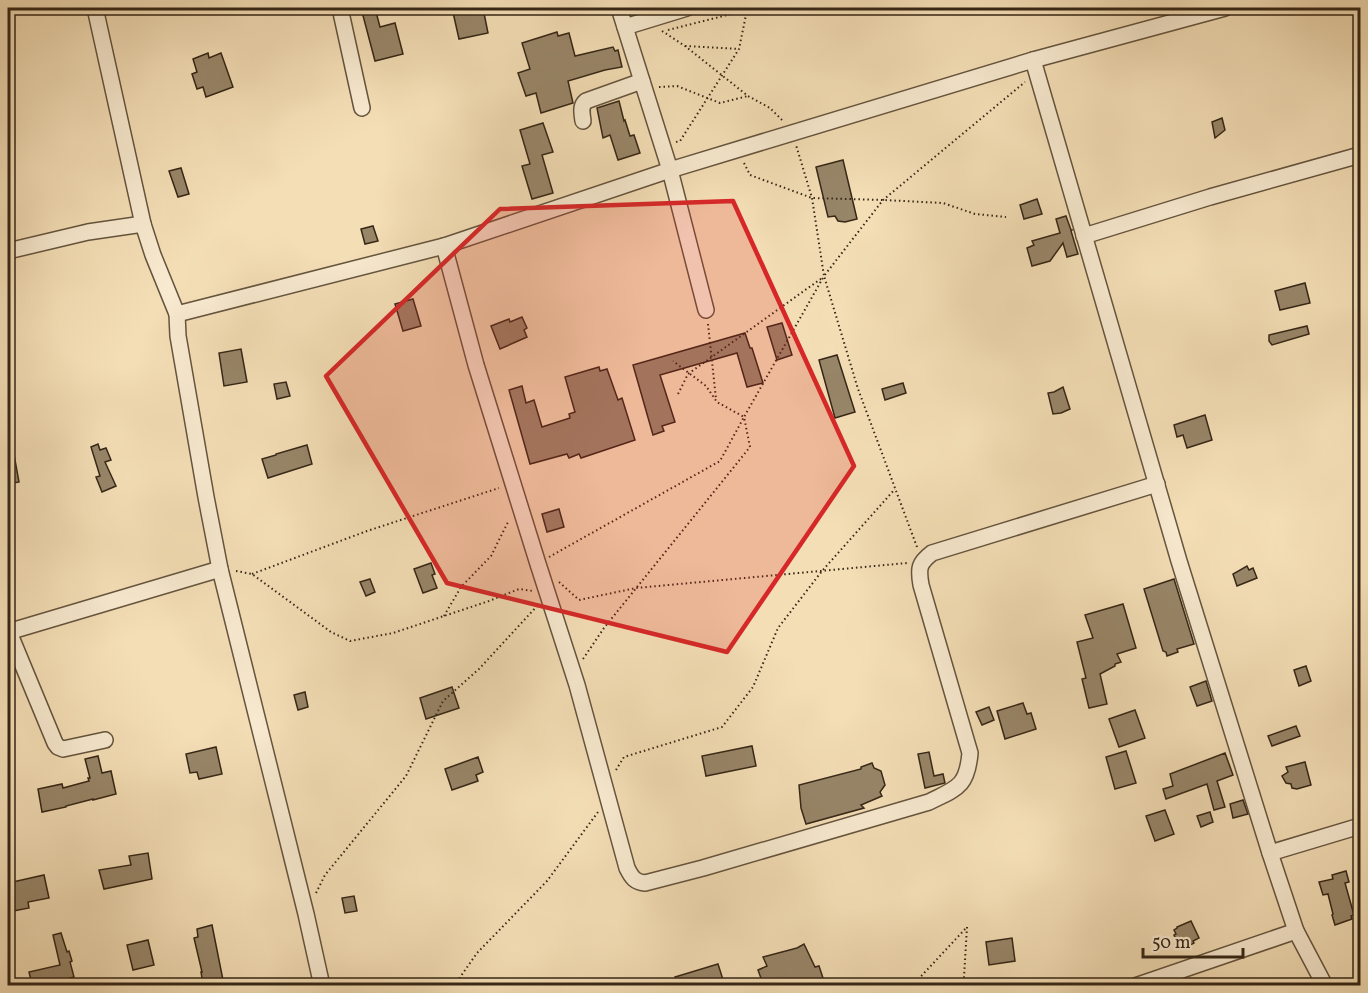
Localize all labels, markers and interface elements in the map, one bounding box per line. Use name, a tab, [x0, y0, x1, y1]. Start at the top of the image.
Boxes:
scale bar	[1143, 921, 1244, 959]
text: 50 m	[1152, 931, 1191, 956]

